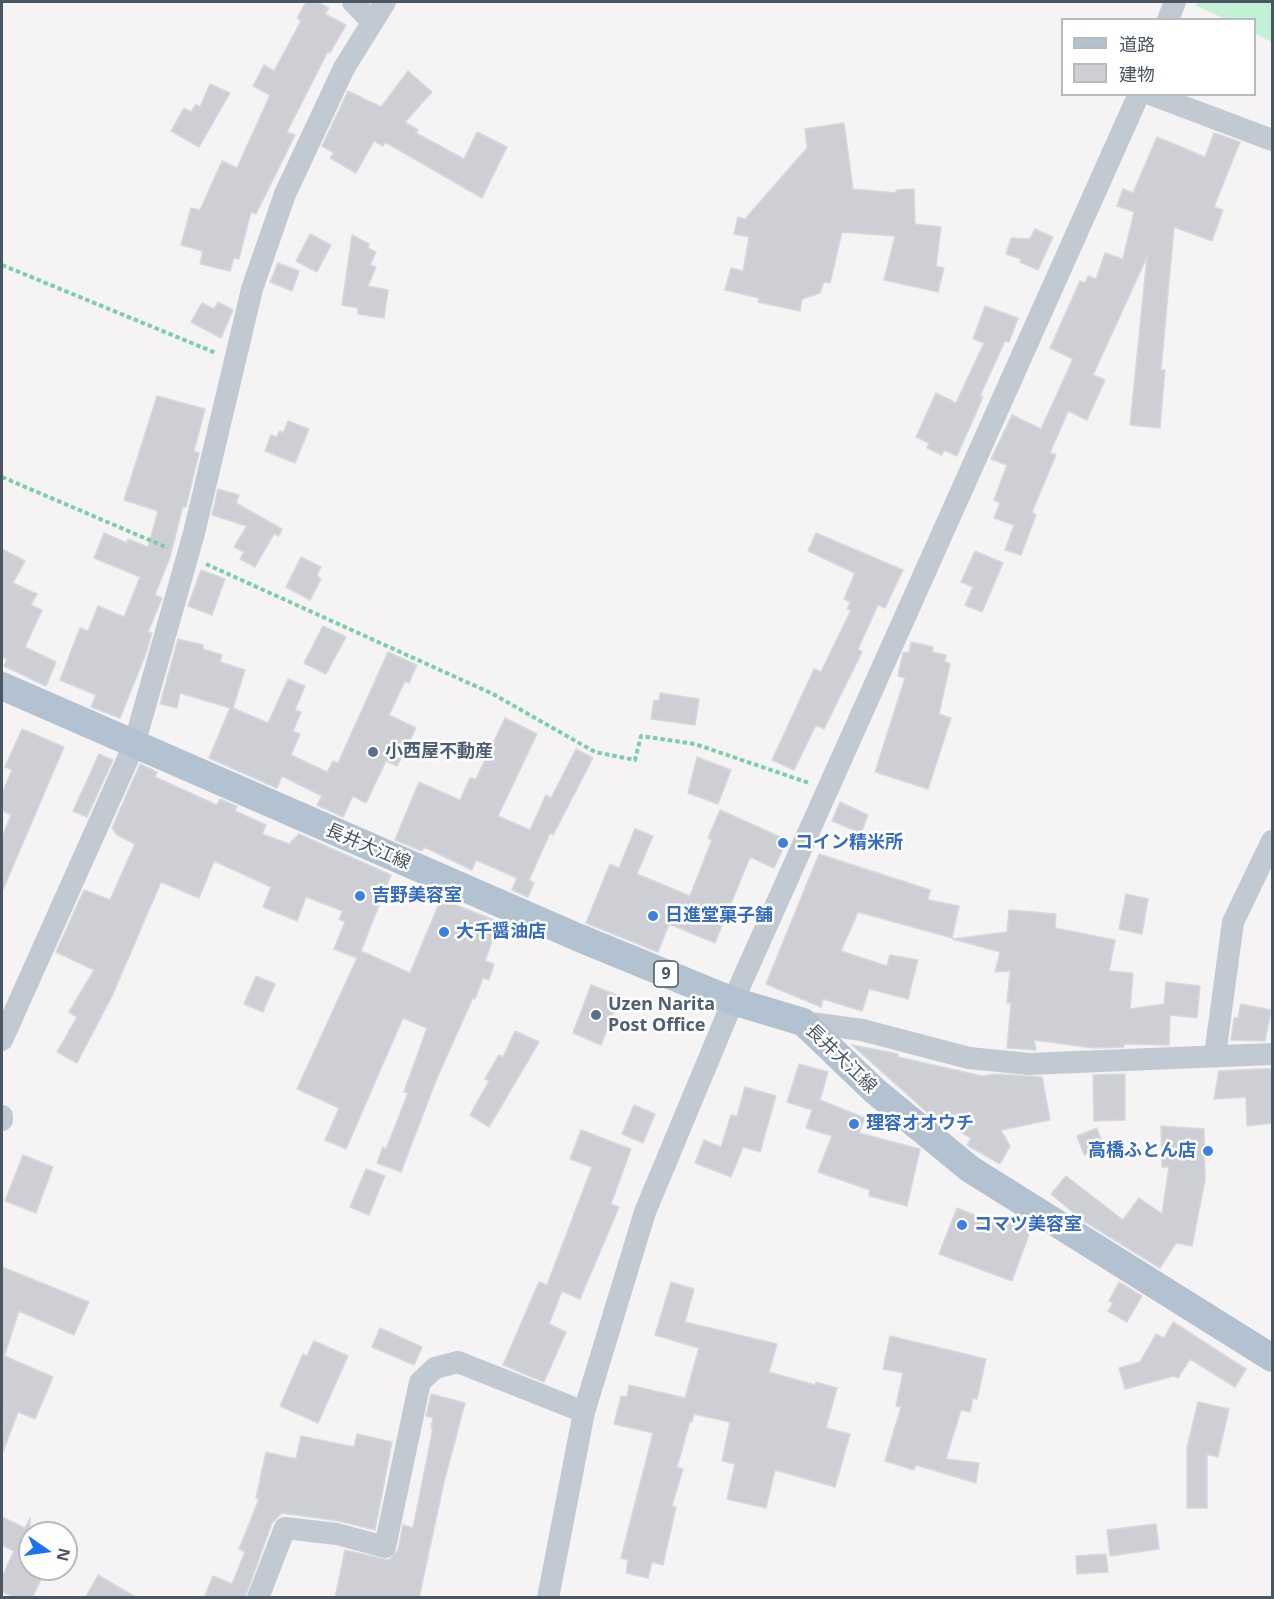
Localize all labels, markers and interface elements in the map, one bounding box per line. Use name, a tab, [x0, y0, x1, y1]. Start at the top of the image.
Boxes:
legend	[1061, 18, 1256, 96]
text: 道路	[1119, 32, 1155, 56]
text: 建物	[1119, 62, 1155, 86]
place label: 小西屋不動産	[385, 741, 493, 763]
marker: 小西屋不動産	[366, 745, 380, 759]
street label: 長井大江線	[322, 819, 414, 875]
place label: コイン精米所	[795, 832, 903, 854]
marker: コイン精米所	[776, 836, 790, 850]
place label: 吉野美容室	[372, 885, 462, 907]
marker: 吉野美容室	[353, 889, 367, 903]
place label: 日進堂菓子舗	[665, 905, 773, 927]
marker: 日進堂菓子舗	[646, 909, 660, 923]
place label: 大千醤油店	[456, 921, 546, 943]
marker: 大千醤油店	[437, 925, 451, 939]
road number: 9	[654, 961, 678, 987]
place label: Uzen Narita Post Office	[608, 994, 715, 1036]
marker: Uzen Narita Post Office	[589, 1008, 603, 1022]
street label: 長井大江線	[801, 1020, 881, 1098]
place label: 理容オオウチ	[866, 1113, 974, 1135]
marker: 理容オオウチ	[847, 1117, 861, 1131]
place label: 高橋ふとん店	[1088, 1140, 1196, 1162]
marker: 高橋ふとん店	[1201, 1144, 1215, 1158]
place label: コマツ美容室	[974, 1214, 1082, 1236]
marker: コマツ美容室	[955, 1218, 969, 1232]
north arrow	[18, 1521, 78, 1581]
text: N	[51, 1546, 76, 1563]

